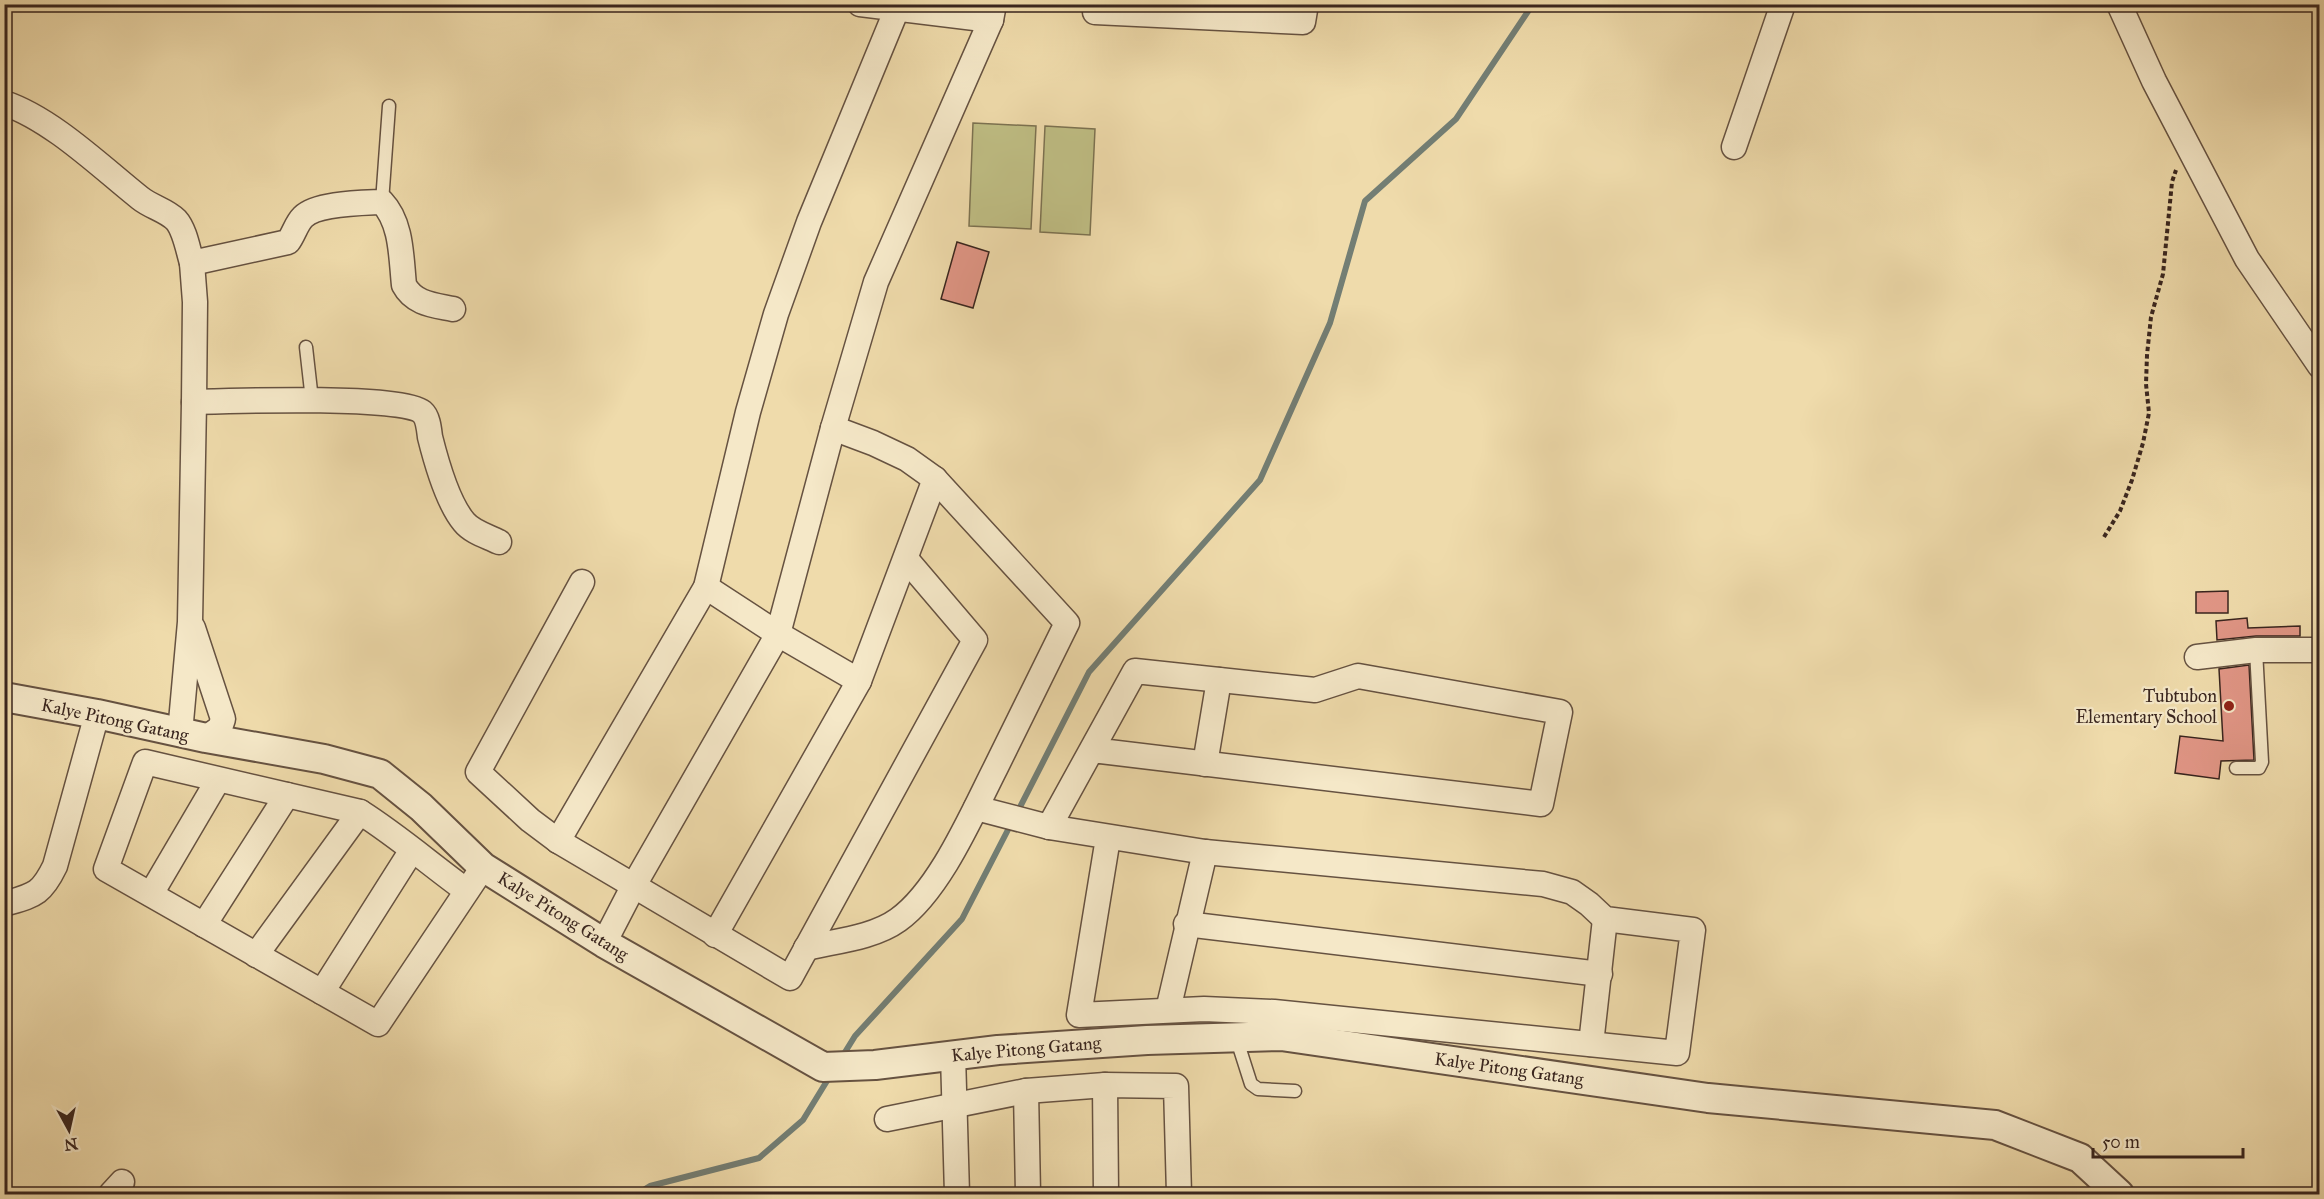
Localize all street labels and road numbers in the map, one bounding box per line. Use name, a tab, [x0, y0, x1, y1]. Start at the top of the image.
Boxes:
street label: Kalye Pitong Gatang	[39, 694, 191, 747]
street label: Kalye Pitong Gatang	[493, 867, 633, 966]
street label: Kalye Pitong Gatang	[950, 1031, 1102, 1067]
street label: Kalye Pitong Gatang	[1433, 1048, 1585, 1091]

